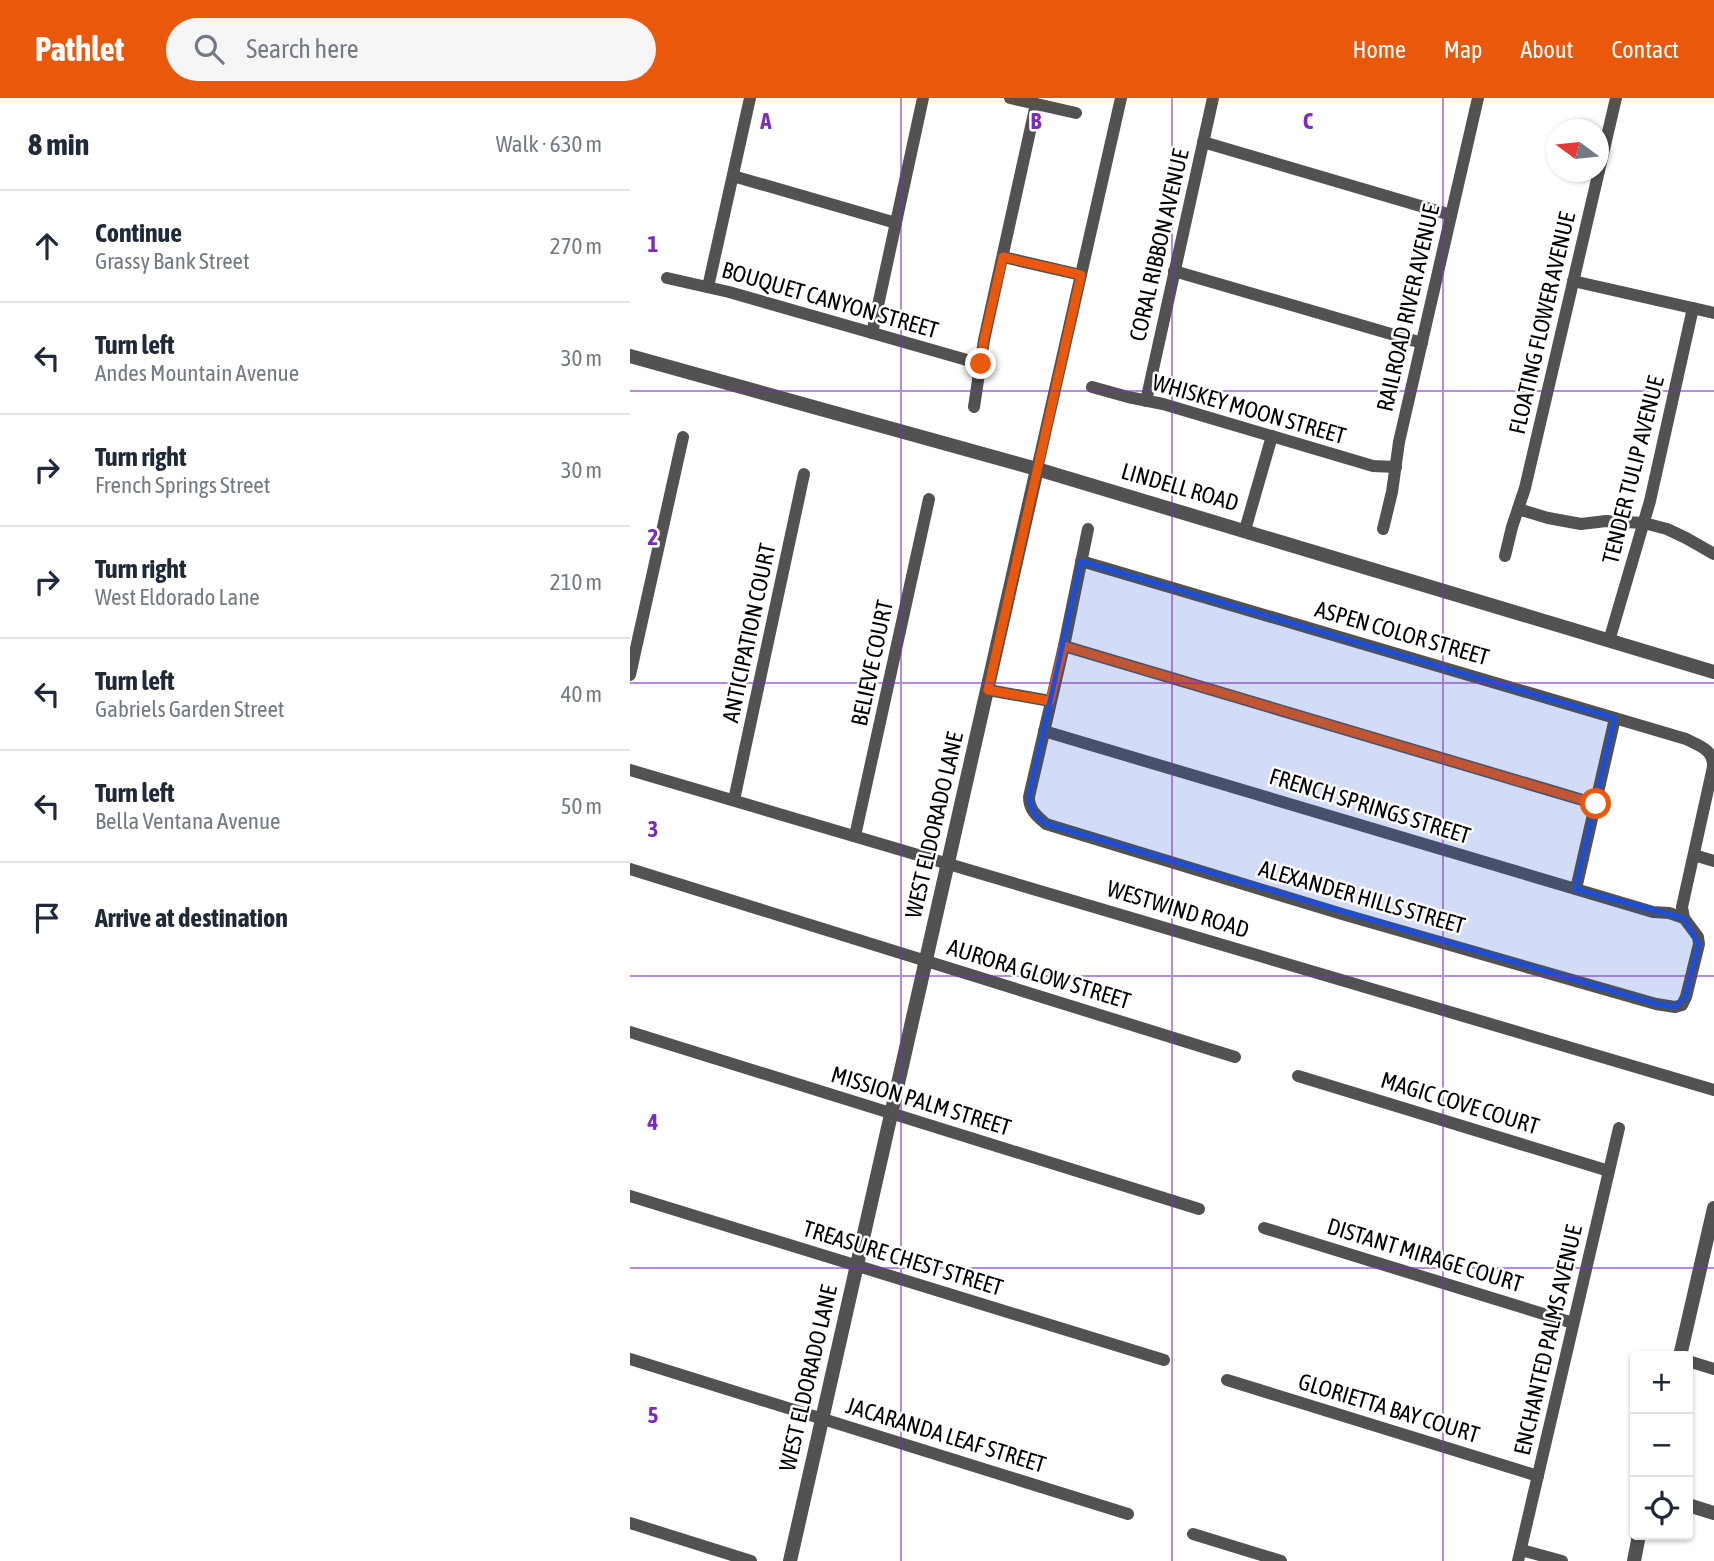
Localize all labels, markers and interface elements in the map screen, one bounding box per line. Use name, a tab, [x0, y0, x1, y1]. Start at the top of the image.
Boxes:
search box	[166, 18, 656, 81]
text: Pathlet	[35, 30, 124, 68]
icon: search	[190, 30, 228, 68]
text: Search here	[246, 34, 358, 64]
text: Home	[1352, 36, 1406, 63]
text: Map	[1444, 36, 1482, 63]
text: About	[1520, 36, 1573, 63]
text: Contact	[1611, 36, 1679, 63]
text: A	[759, 108, 772, 134]
text: B	[1031, 108, 1042, 134]
text: C	[1303, 108, 1314, 134]
north arrow	[1546, 119, 1609, 182]
text: 8 min	[28, 127, 89, 161]
text: Walk · 630 m	[496, 131, 602, 157]
street label: CORAL RIBBON AVENUE	[1124, 146, 1194, 344]
street label: RAILROAD RIVER AVENUE	[1372, 202, 1444, 414]
street label: FLOATING FLOWER AVENUE	[1504, 209, 1580, 437]
text: Continue	[95, 218, 182, 248]
icon: ahead	[28, 227, 66, 265]
text: 1	[648, 231, 659, 257]
text: 270 m	[550, 233, 602, 259]
text: Grassy Bank Street	[95, 248, 250, 274]
street label: BOUQUET CANYON STREET	[719, 257, 941, 343]
text: Turn left	[95, 330, 175, 360]
icon: left	[28, 339, 66, 377]
text: 30 m	[561, 345, 602, 371]
route end	[965, 348, 996, 379]
text: Andes Mountain Avenue	[95, 360, 299, 386]
street label: WHISKEY MOON STREET	[1149, 369, 1349, 449]
street label: TENDER TULIP AVENUE	[1597, 373, 1669, 567]
text: Turn right	[95, 442, 186, 472]
icon: right	[28, 451, 66, 489]
text: 30 m	[561, 457, 602, 483]
street label: LINDELL ROAD	[1118, 458, 1242, 516]
text: French Springs Street	[95, 472, 270, 498]
text: 2	[648, 524, 658, 550]
street label: ANTICIPATION COURT	[717, 541, 781, 725]
text: Turn right	[95, 554, 186, 584]
icon: right	[28, 563, 66, 601]
text: 210 m	[550, 569, 602, 595]
text: West Eldorado Lane	[95, 584, 260, 610]
street label: ASPEN COLOR STREET	[1312, 596, 1492, 670]
street label: BELIEVE COURT	[846, 598, 898, 728]
text: Turn left	[95, 666, 175, 696]
icon: left	[28, 675, 66, 713]
text: 40 m	[561, 681, 602, 707]
text: Gabriels Garden Street	[95, 696, 284, 722]
street label: WEST ELDORADO LANE	[900, 729, 968, 921]
street label: FRENCH SPRINGS STREET	[1266, 763, 1474, 849]
text: Turn left	[95, 778, 175, 808]
icon: left	[28, 787, 66, 825]
route start	[1580, 788, 1611, 819]
text: 50 m	[561, 793, 602, 819]
text: Bella Ventana Avenue	[95, 808, 281, 834]
text: 3	[648, 816, 658, 842]
street label: ALEXANDER HILLS STREET	[1256, 855, 1468, 939]
street label: WESTWIND ROAD	[1104, 875, 1252, 943]
icon: arrive	[28, 899, 66, 937]
text: Arrive at destination	[95, 903, 288, 933]
street label: AURORA GLOW STREET	[944, 934, 1134, 1014]
street label: MISSION PALM STREET	[828, 1061, 1014, 1141]
street label: MAGIC COVE COURT	[1378, 1067, 1542, 1139]
text: 4	[647, 1109, 659, 1135]
street label: DISTANT MIRAGE COURT	[1324, 1213, 1526, 1297]
street label: TREASURE CHEST STREET	[800, 1215, 1006, 1301]
street label: ENCHANTED PALMS AVENUE	[1509, 1222, 1587, 1458]
street label: WEST ELDORADO LANE	[774, 1282, 842, 1474]
map controls	[1630, 1351, 1693, 1540]
button: +	[1630, 1351, 1693, 1414]
street label: GLORIETTA BAY COURT	[1295, 1368, 1483, 1448]
street label: JACARANDA LEAF STREET	[843, 1392, 1049, 1478]
text: 5	[648, 1402, 659, 1428]
button: −	[1630, 1414, 1693, 1477]
button: locate	[1630, 1477, 1693, 1540]

